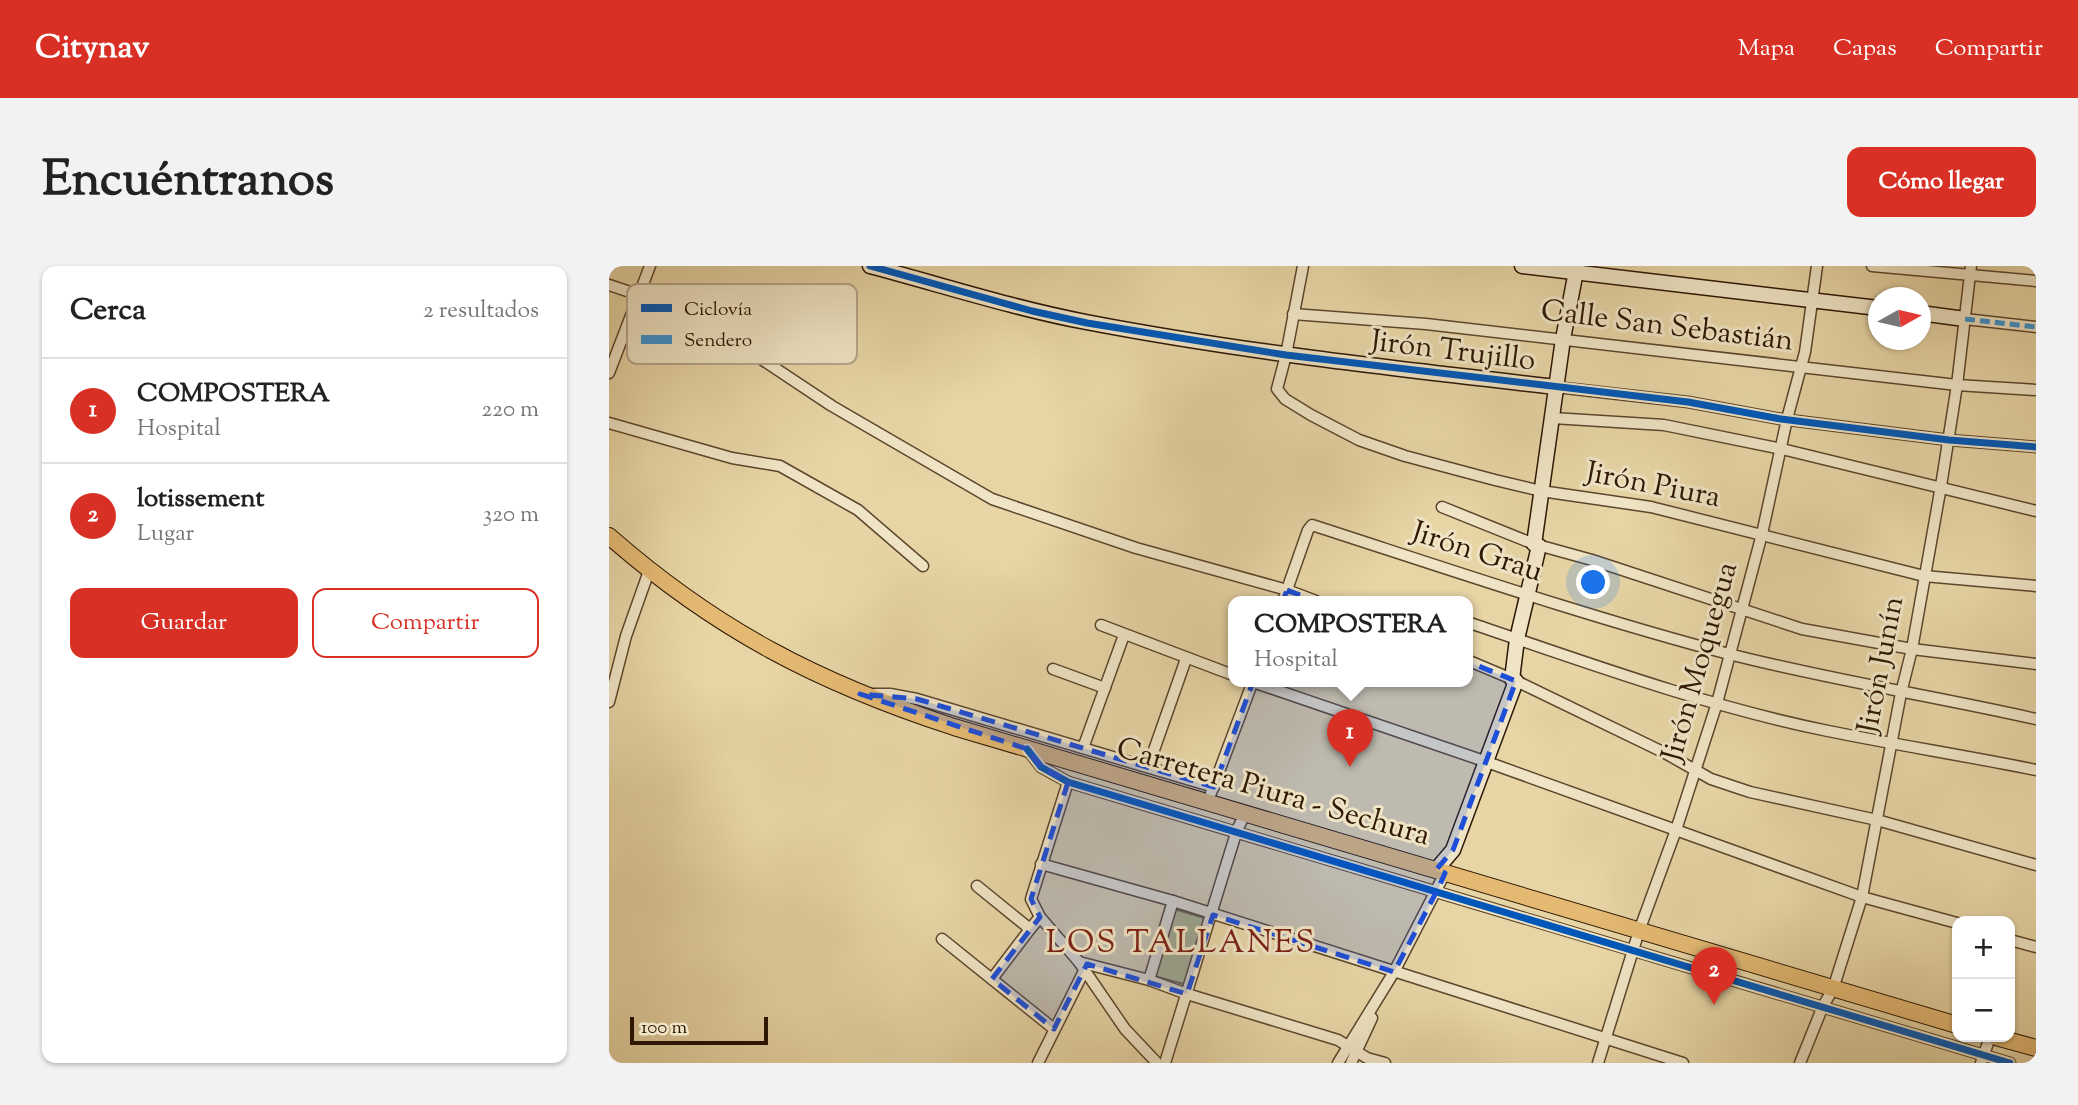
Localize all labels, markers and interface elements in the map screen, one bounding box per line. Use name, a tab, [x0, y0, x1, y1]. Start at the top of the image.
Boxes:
text: Citynav	[35, 25, 150, 73]
text: Mapa	[1738, 32, 1795, 66]
text: Capas	[1833, 32, 1897, 66]
text: Compartir	[1935, 32, 2043, 66]
text: Encuéntranos	[42, 147, 334, 217]
button: Cómo llegar	[1847, 147, 2036, 217]
legend	[627, 284, 857, 364]
north arrow	[1868, 287, 1931, 350]
text: Cerca	[70, 290, 146, 333]
street label: Calle San Sebastián	[1538, 290, 1796, 364]
text: 2 resultados	[423, 295, 539, 328]
text: Ciclovía	[684, 297, 752, 324]
street label: Jirón Trujillo	[1366, 320, 1538, 383]
text: Sendero	[684, 328, 752, 355]
text: COMPOSTERA	[137, 376, 330, 413]
text: 1	[89, 394, 97, 427]
text: 220 m	[481, 394, 539, 427]
text: Hospital	[137, 413, 221, 446]
street label: Jirón Piura	[1580, 452, 1724, 520]
text: lotissement	[137, 481, 264, 518]
text: 2	[88, 499, 98, 532]
text: 320 m	[483, 499, 539, 532]
street label: Jirón Grau	[1404, 511, 1548, 594]
text: Lugar	[137, 518, 194, 551]
street label: Jirón Moquegua	[1651, 557, 1750, 769]
your location	[1576, 565, 1610, 599]
button: Guardar	[70, 588, 298, 658]
button: Compartir	[312, 588, 539, 658]
street label: Jirón Junín	[1847, 593, 1916, 739]
popup	[1228, 596, 1473, 687]
text: COMPOSTERA	[1254, 607, 1447, 644]
text: Hospital	[1254, 644, 1338, 677]
pin: 1	[1327, 709, 1373, 767]
street label: Carretera Piura - Sechura	[1111, 728, 1435, 858]
map controls	[1952, 916, 2015, 1042]
button: +	[1952, 916, 2015, 979]
district label: LOS TALLANES	[1046, 921, 1316, 967]
pin: 2	[1691, 947, 1737, 1005]
button: −	[1952, 979, 2015, 1042]
scale bar	[630, 1014, 768, 1046]
text: 100 m	[641, 1015, 687, 1042]

